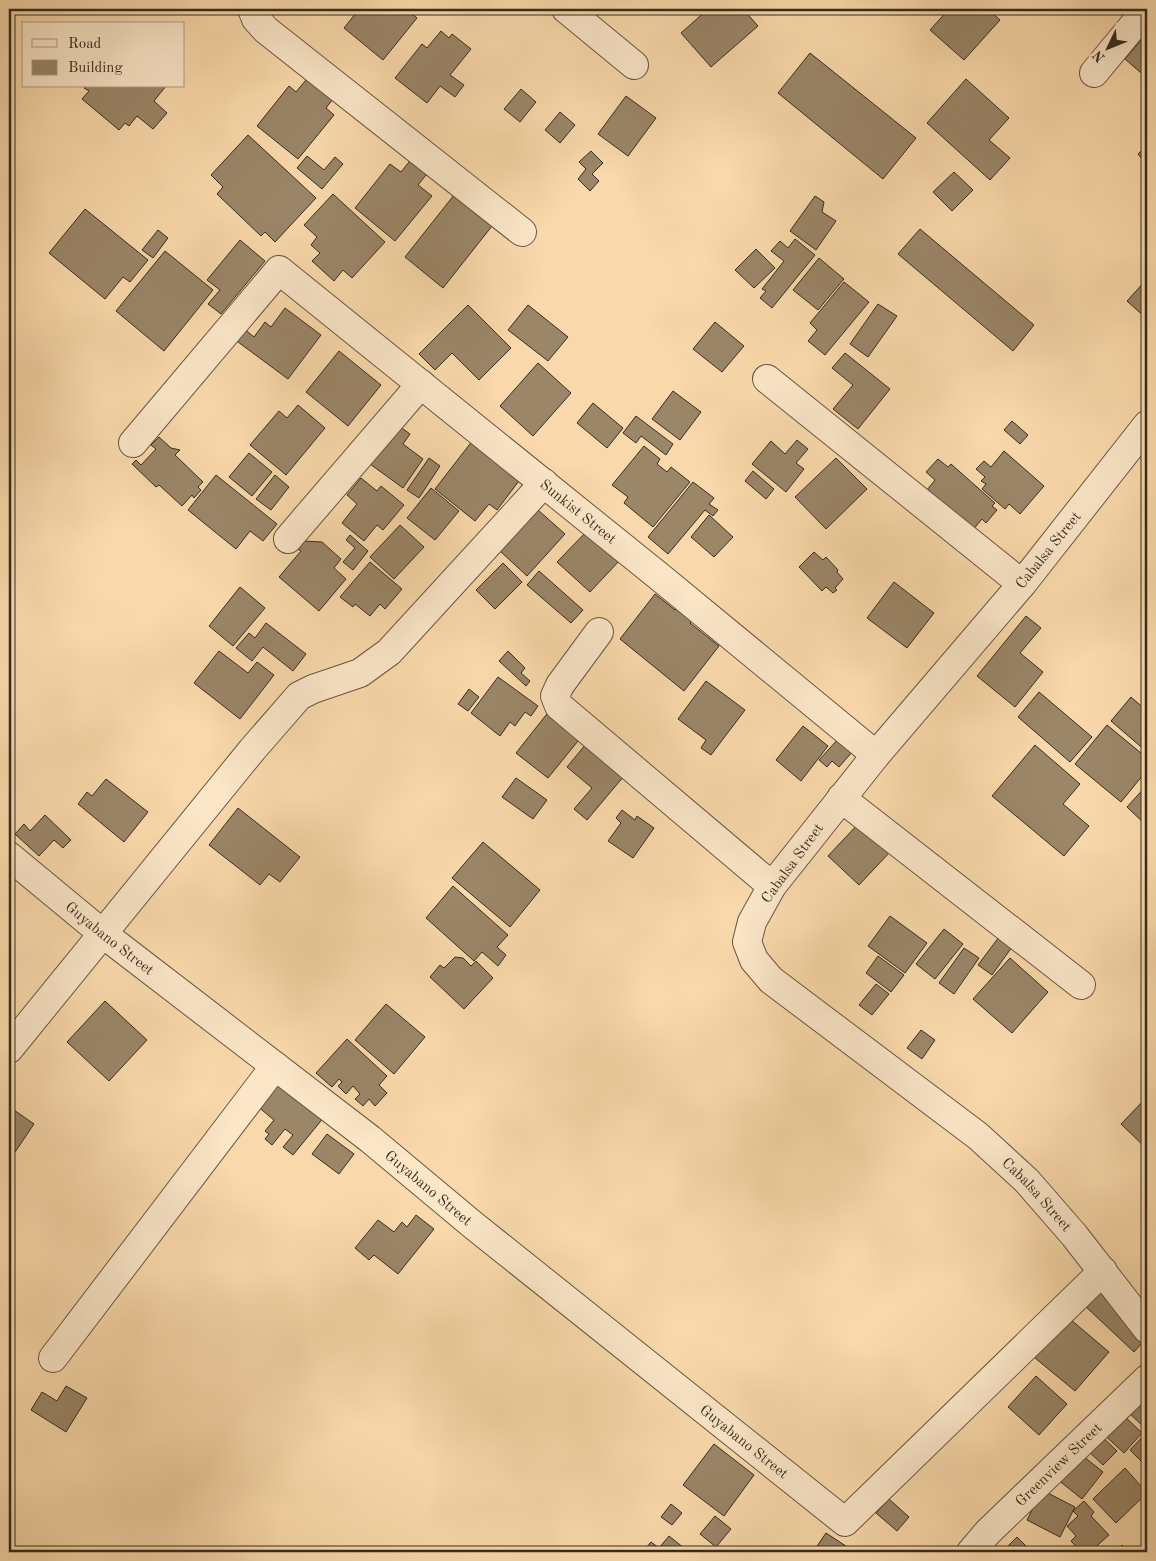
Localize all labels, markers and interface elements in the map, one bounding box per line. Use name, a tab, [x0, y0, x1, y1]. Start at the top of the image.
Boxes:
legend	[22, 22, 185, 88]
north arrow	[1084, 22, 1134, 72]
text: Road	[68, 37, 102, 52]
text: N	[1090, 47, 1108, 65]
text: Building	[68, 61, 123, 76]
street label: Sunkist Street	[537, 478, 618, 548]
street label: Cabalsa Street	[1014, 510, 1085, 592]
street label: Cabalsa Street	[759, 821, 827, 907]
street label: Guyabano Street	[62, 900, 156, 979]
street label: Guyabano Street	[381, 1149, 474, 1230]
street label: Cabalsa Street	[998, 1156, 1073, 1235]
street label: Guyabano Street	[696, 1403, 790, 1482]
street label: Greenview Street	[1013, 1421, 1106, 1510]

